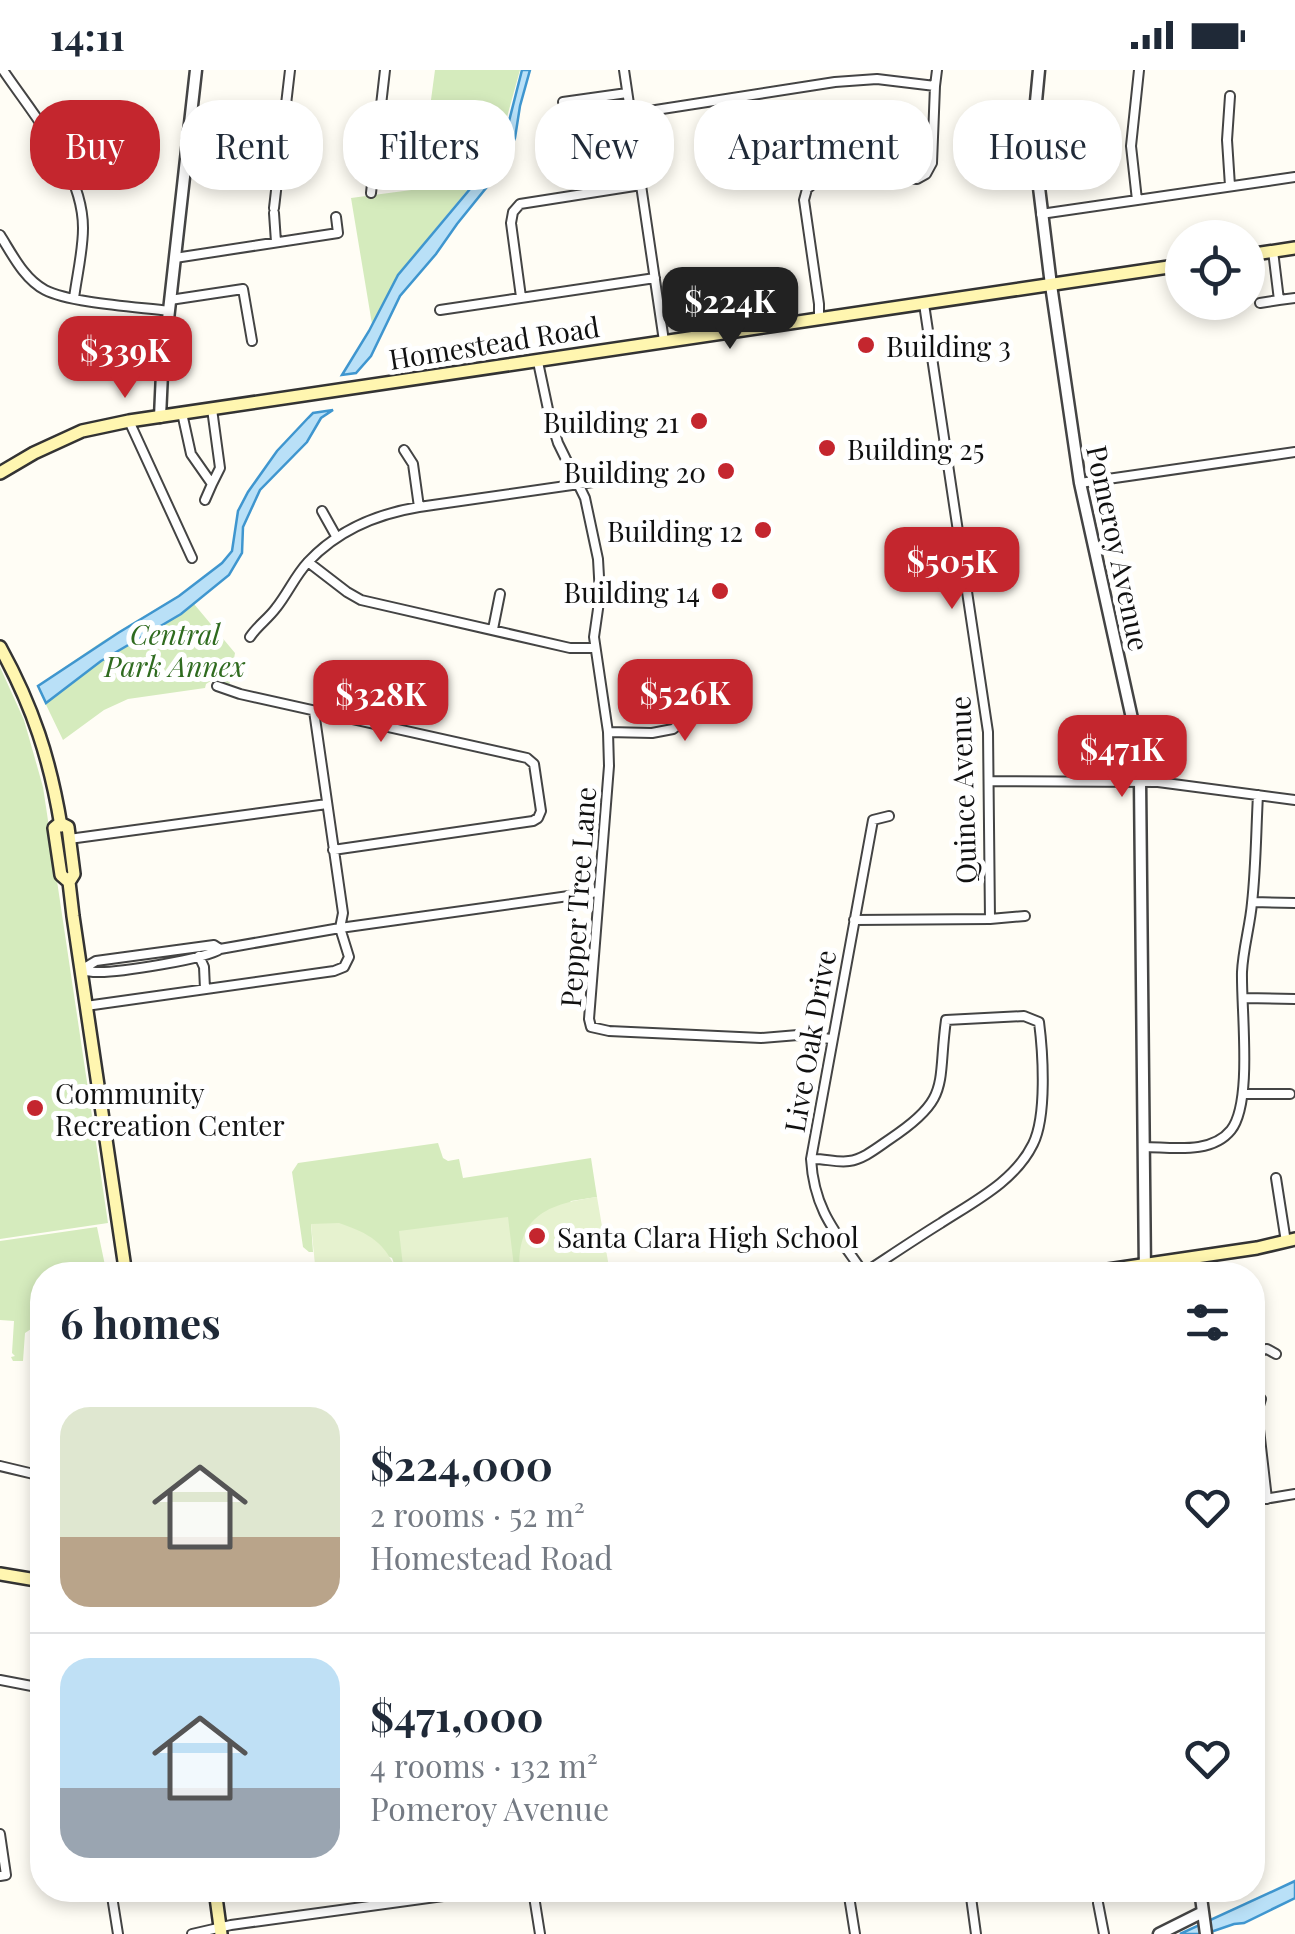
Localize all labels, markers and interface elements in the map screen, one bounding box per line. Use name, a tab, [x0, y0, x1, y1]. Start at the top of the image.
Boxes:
text: 14:11	[50, 10, 125, 61]
chip: Buy	[30, 100, 160, 190]
chip: Rent	[180, 100, 323, 190]
chip: Filters	[343, 100, 515, 190]
chip: New	[535, 100, 674, 190]
chip: Apartment	[694, 100, 933, 190]
chip: House	[953, 100, 1122, 190]
map controls	[1165, 220, 1265, 320]
button: locate	[1165, 220, 1265, 320]
pin: $224K	[660, 267, 800, 352]
text: $224K	[684, 278, 776, 321]
street label: Homestead Road	[386, 307, 602, 377]
pin: $339K	[55, 316, 195, 401]
text: $339K	[80, 327, 170, 370]
place label: Building 3	[886, 327, 1011, 364]
marker: Building 3	[855, 334, 877, 356]
place label: Building 21	[543, 403, 679, 440]
marker: Building 21	[688, 410, 710, 432]
place label: Building 25	[847, 430, 984, 467]
marker: Building 25	[816, 437, 838, 459]
street label: Pomeroy Avenue	[1079, 442, 1159, 654]
place label: Building 20	[563, 453, 706, 490]
marker: Building 20	[715, 460, 737, 482]
place label: Building 12	[607, 512, 743, 549]
marker: Building 12	[752, 519, 774, 541]
pin: $505K	[882, 527, 1022, 612]
text: $505K	[906, 538, 998, 581]
place label: Building 14	[563, 573, 700, 610]
marker: Building 14	[709, 580, 731, 602]
park label: Central Park Annex	[103, 615, 246, 684]
pin: $526K	[615, 659, 755, 744]
pin: $328K	[311, 660, 451, 745]
text: $526K	[640, 670, 730, 713]
text: $328K	[335, 671, 427, 714]
street label: Quince Avenue	[940, 695, 984, 885]
pin: $471K	[1052, 715, 1192, 800]
text: $471K	[1080, 726, 1164, 769]
street label: Pepper Tree Lane	[551, 785, 603, 1009]
street label: Live Oak Drive	[775, 947, 843, 1135]
place label: Community Recreation Center	[55, 1074, 285, 1143]
marker: Community Recreation Center	[24, 1097, 46, 1119]
place label: Santa Clara High School	[557, 1218, 859, 1255]
marker: Santa Clara High School	[526, 1225, 548, 1247]
text: 6 homes	[60, 1294, 221, 1350]
icon: filters	[1180, 1295, 1235, 1350]
text: $224,000	[370, 1436, 553, 1492]
icon: home	[140, 1447, 260, 1567]
icon: heart	[1180, 1480, 1235, 1535]
text: 2 rooms · 52 m²	[370, 1492, 585, 1535]
text: Homestead Road	[370, 1535, 613, 1578]
text: $471,000	[370, 1687, 544, 1743]
icon: home	[140, 1698, 260, 1818]
icon: heart	[1180, 1731, 1235, 1786]
text: 4 rooms · 132 m²	[370, 1743, 598, 1786]
text: Pomeroy Avenue	[370, 1786, 609, 1829]

